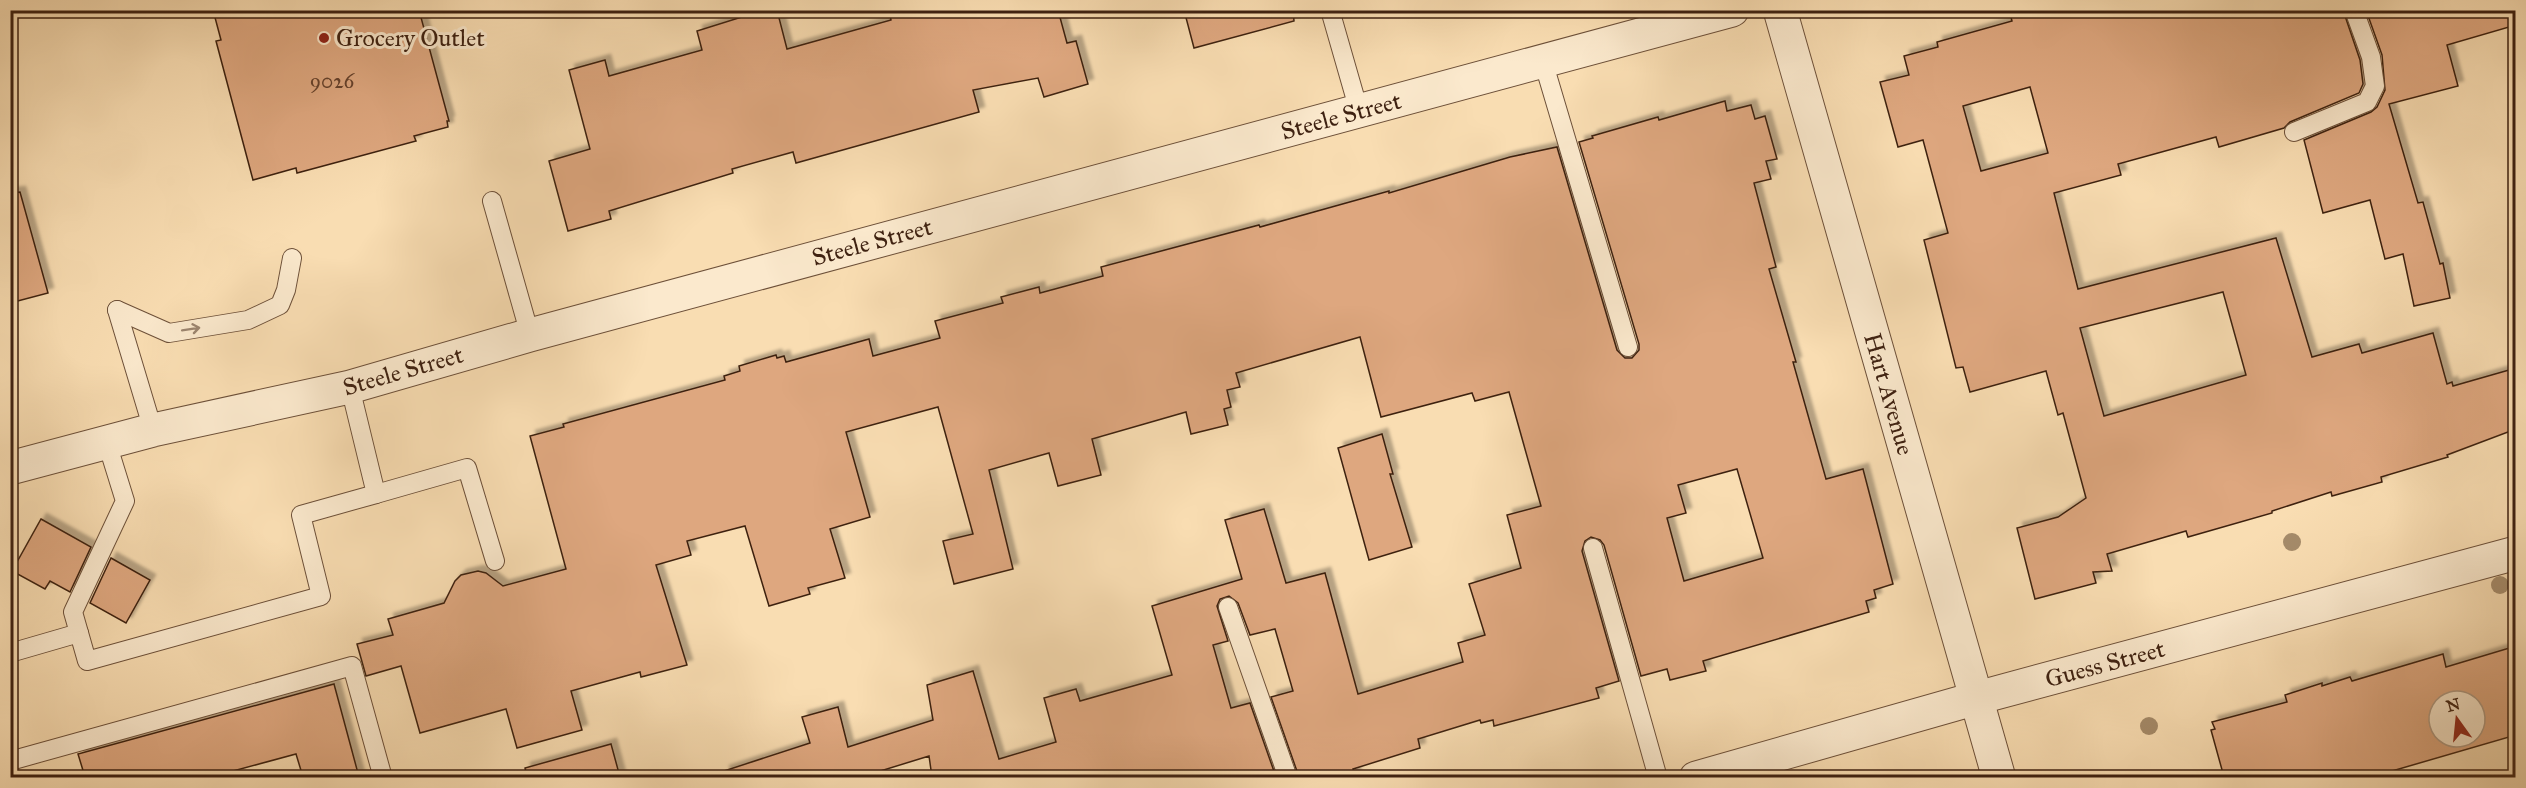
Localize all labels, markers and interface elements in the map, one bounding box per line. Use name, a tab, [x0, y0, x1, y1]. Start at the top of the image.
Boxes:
place label: Grocery Outlet	[336, 23, 485, 53]
marker: Grocery Outlet	[317, 31, 331, 45]
house number: 9026	[310, 68, 356, 94]
street label: Steele Street	[1277, 85, 1405, 146]
street label: Steele Street	[808, 211, 936, 272]
one-way arrow	[180, 324, 200, 335]
street label: Hart Avenue	[1857, 329, 1921, 459]
street label: Steele Street	[340, 339, 467, 402]
street label: Guess Street	[2042, 634, 2169, 694]
north arrow	[2427, 689, 2487, 749]
text: N	[2444, 694, 2463, 716]

